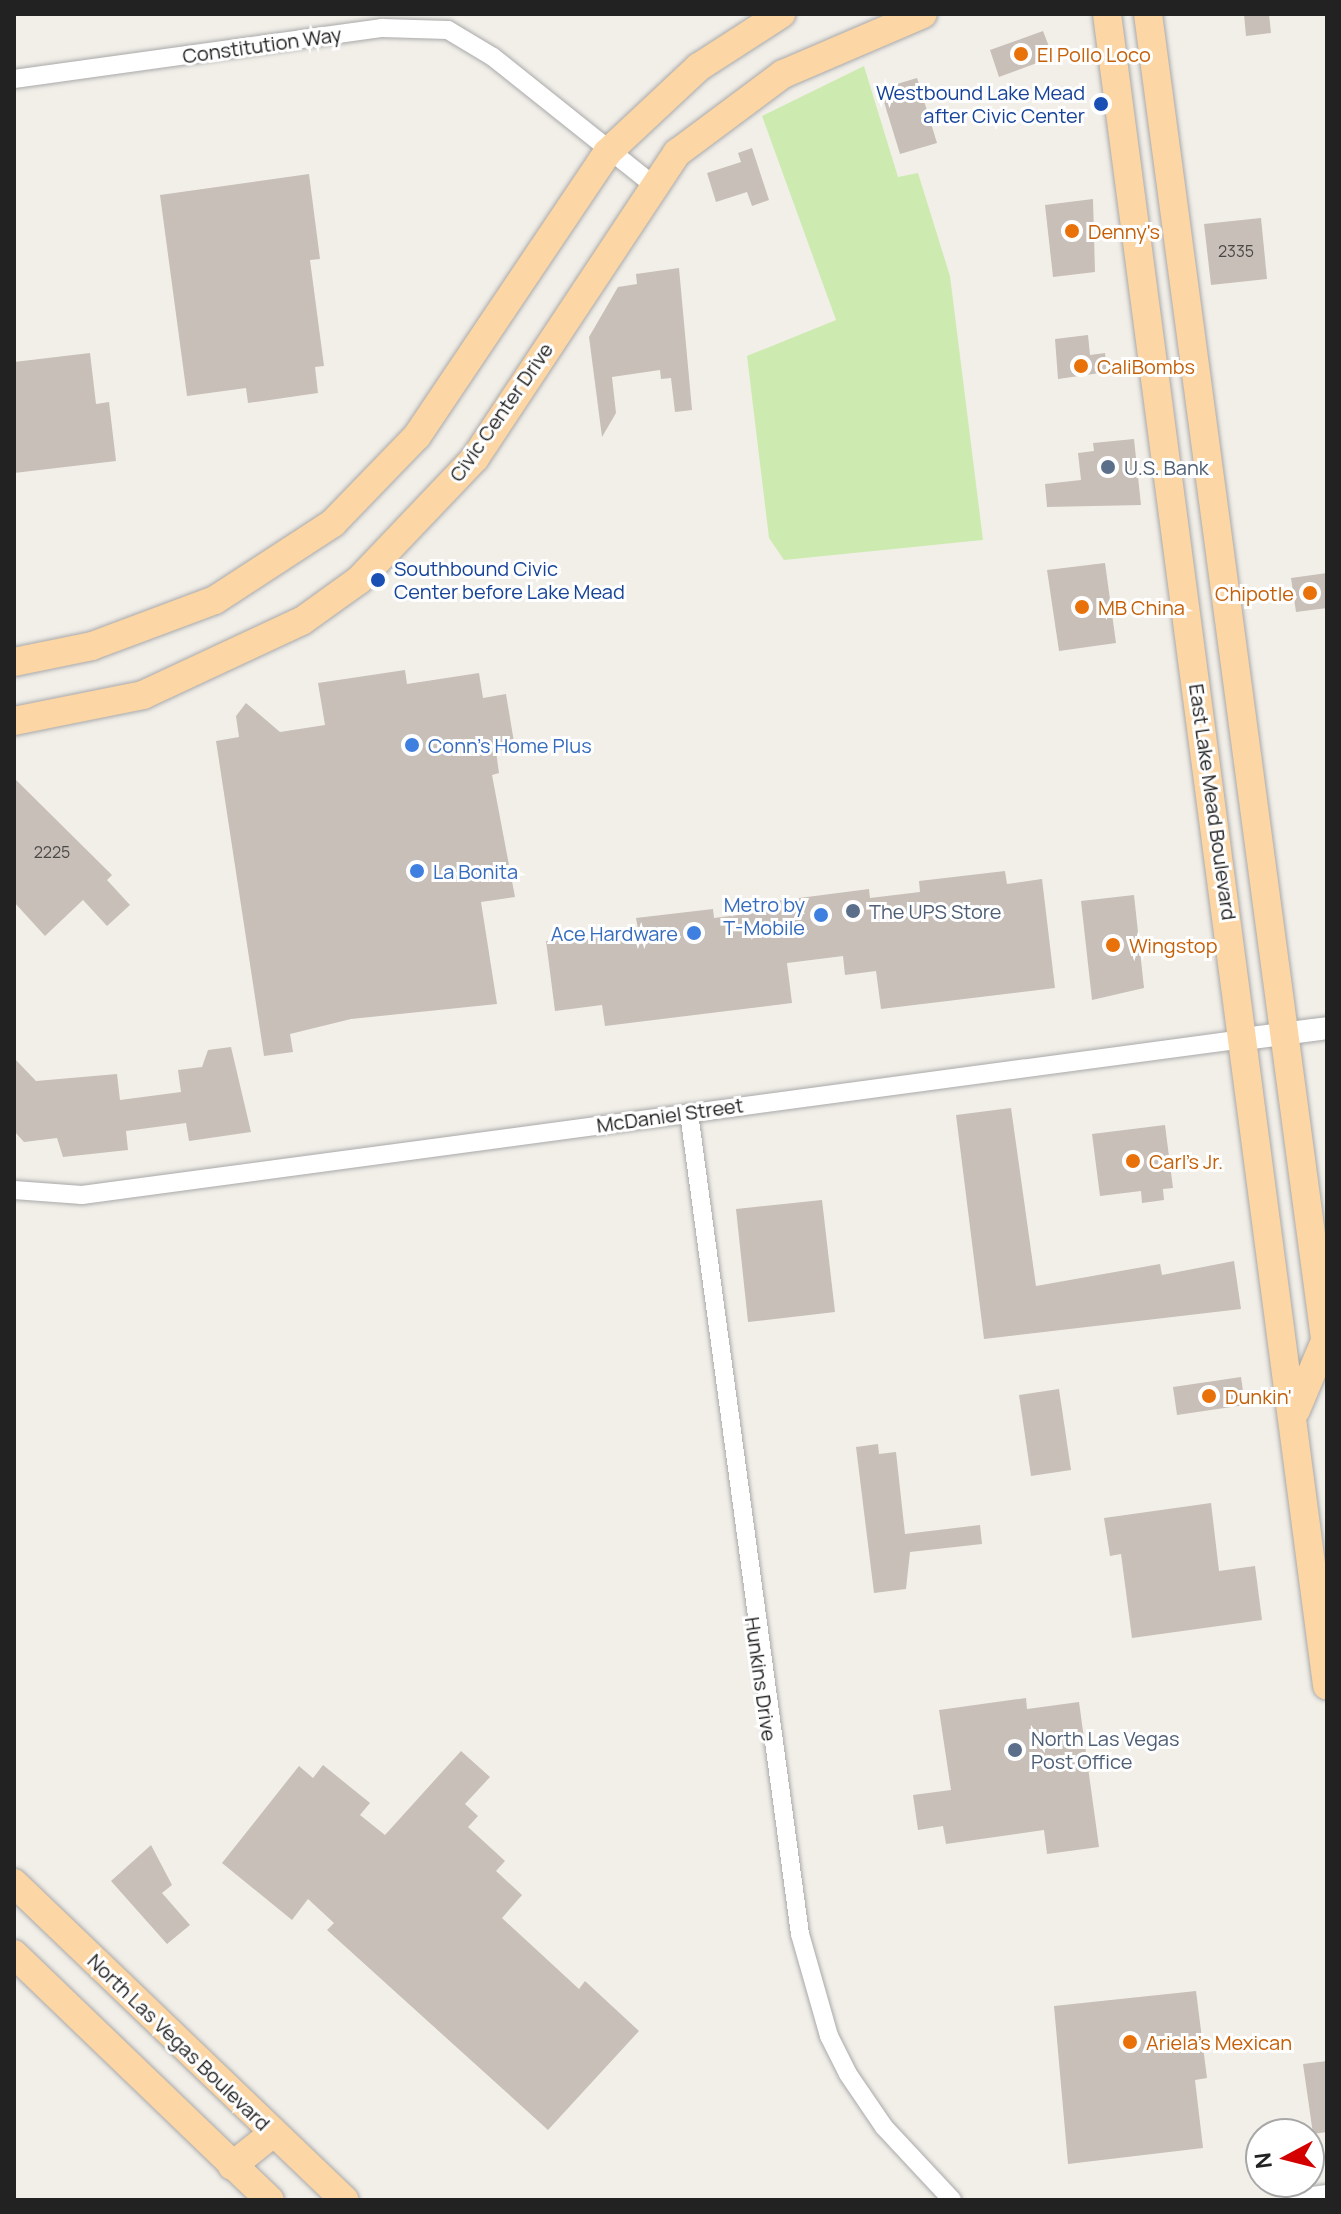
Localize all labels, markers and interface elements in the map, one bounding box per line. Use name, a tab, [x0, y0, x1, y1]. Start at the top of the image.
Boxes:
street label: Constitution Way	[181, 22, 343, 68]
place label: El Pollo Loco	[1037, 42, 1151, 66]
marker: El Pollo Loco	[1012, 45, 1030, 63]
place label: Westbound Lake Mead after Civic Center	[876, 80, 1085, 127]
marker: Westbound Lake Mead after Civic Center	[1092, 95, 1110, 113]
place label: Denny's	[1088, 219, 1160, 243]
marker: Denny's	[1063, 222, 1081, 240]
house number: 2335	[1218, 241, 1254, 261]
street label: Civic Center Drive	[444, 338, 558, 486]
place label: CaliBombs	[1097, 354, 1195, 378]
marker: CaliBombs	[1072, 357, 1090, 375]
place label: U.S. Bank	[1124, 455, 1209, 479]
marker: U.S. Bank	[1099, 458, 1117, 476]
place label: Southbound Civic Center before Lake Mead	[394, 556, 625, 603]
marker: Southbound Civic Center before Lake Mead	[369, 571, 387, 589]
place label: Chipotle	[1215, 581, 1294, 605]
marker: Chipotle	[1301, 584, 1319, 602]
place label: MB China	[1098, 595, 1185, 619]
marker: MB China	[1073, 598, 1091, 616]
street label: East Lake Mead Boulevard	[1185, 682, 1241, 922]
place label: Conn's Home Plus	[428, 733, 592, 757]
marker: Conn's Home Plus	[403, 736, 421, 754]
house number: 2225	[34, 842, 70, 862]
place label: La Bonita	[433, 859, 518, 883]
marker: La Bonita	[408, 862, 426, 880]
place label: Metro by T-Mobile	[723, 892, 805, 939]
place label: The UPS Store	[869, 899, 1001, 923]
marker: The UPS Store	[844, 902, 862, 920]
marker: Metro by T-Mobile	[812, 906, 830, 924]
place label: Ace Hardware	[551, 921, 678, 945]
marker: Ace Hardware	[685, 924, 703, 942]
place label: Wingstop	[1129, 933, 1217, 957]
marker: Wingstop	[1104, 936, 1122, 954]
street label: McDaniel Street	[595, 1093, 745, 1137]
place label: Carl's Jr.	[1149, 1149, 1223, 1173]
marker: Carl's Jr.	[1124, 1152, 1142, 1170]
place label: Dunkin'	[1225, 1384, 1292, 1408]
marker: Dunkin'	[1200, 1387, 1218, 1405]
street label: Hunkins Drive	[740, 1615, 782, 1743]
place label: North Las Vegas Post Office	[1031, 1726, 1179, 1773]
marker: North Las Vegas Post Office	[1006, 1741, 1024, 1759]
street label: North Las Vegas Boulevard	[83, 1949, 275, 2135]
place label: Ariela's Mexican	[1146, 2030, 1292, 2054]
marker: Ariela's Mexican	[1121, 2033, 1139, 2051]
north arrow	[1245, 2118, 1325, 2198]
text: N	[1247, 2151, 1279, 2170]

